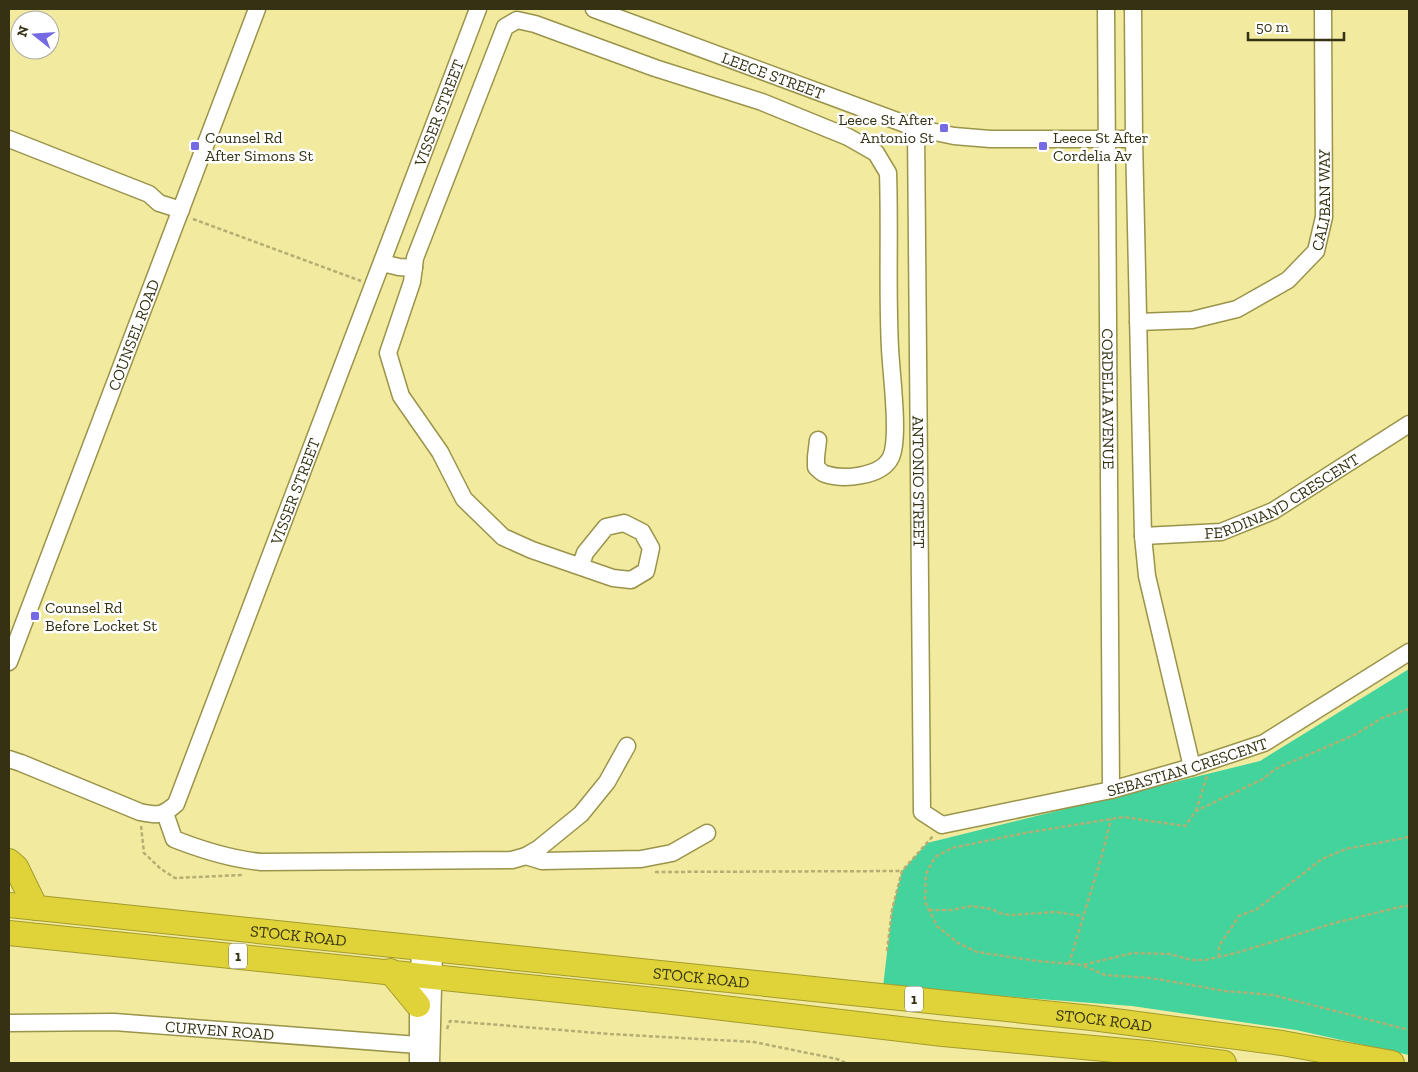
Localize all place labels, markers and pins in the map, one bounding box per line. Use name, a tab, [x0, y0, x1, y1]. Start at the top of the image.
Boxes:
place label: Leece St After Antonio St	[838, 110, 934, 147]
marker: Leece St After Antonio St	[938, 122, 950, 134]
place label: Counsel Rd After Simons St	[205, 128, 313, 165]
place label: Leece St After Cordelia Av	[1053, 128, 1149, 165]
marker: Counsel Rd After Simons St	[189, 140, 201, 152]
marker: Leece St After Cordelia Av	[1037, 140, 1049, 152]
place label: Counsel Rd Before Locket St	[45, 598, 157, 635]
marker: Counsel Rd Before Locket St	[29, 610, 41, 622]

